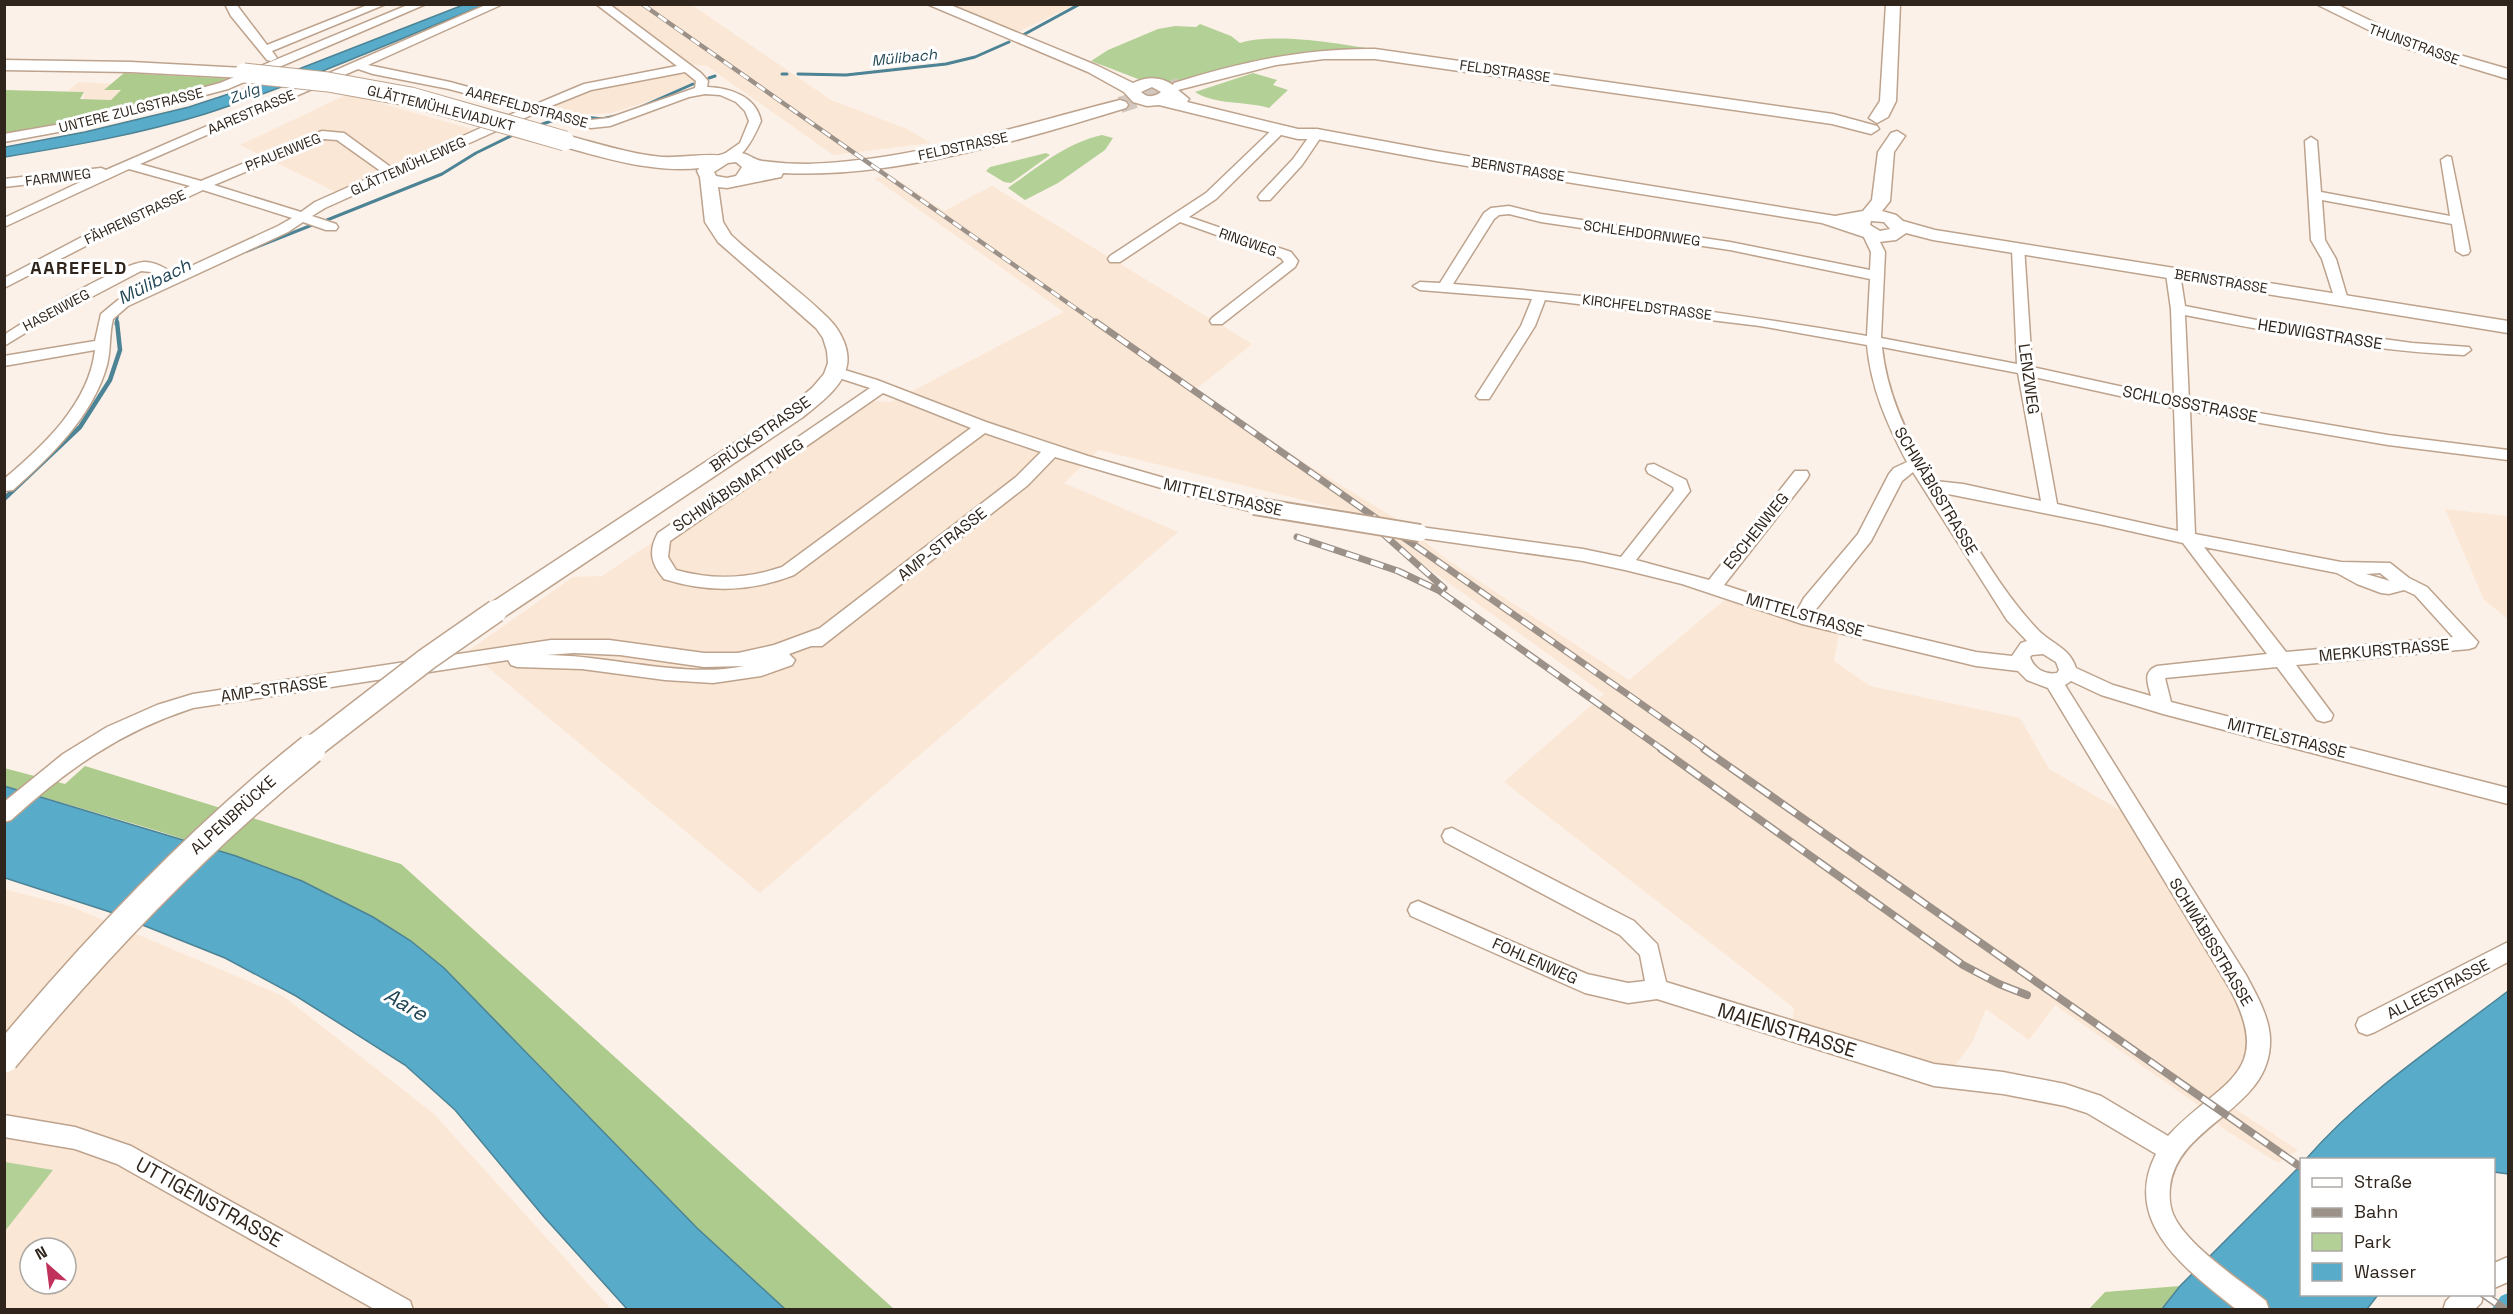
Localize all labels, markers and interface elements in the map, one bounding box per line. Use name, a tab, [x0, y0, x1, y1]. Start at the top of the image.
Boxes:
street label: THUNSTRASSE	[2366, 19, 2462, 69]
water label: Mülibach	[870, 44, 938, 70]
street label: FELDSTRASSE	[1458, 56, 1552, 86]
water label: Zulg	[226, 78, 263, 107]
street label: GLÄTTEMÜHLEVIADUKT	[365, 81, 517, 135]
street label: AAREFELDSTRASSE	[464, 82, 590, 132]
street label: UNTERE ZULGSTRASSE	[57, 83, 205, 137]
street label: AARESTRASSE	[204, 85, 298, 139]
street label: FELDSTRASSE	[916, 128, 1010, 164]
street label: PFAUENWEG	[243, 129, 323, 175]
street label: GLÄTTEMÜHLEWEG	[347, 132, 469, 200]
street label: BERNSTRASSE	[1470, 153, 1566, 185]
street label: FARMWEG	[24, 164, 92, 190]
street label: FÄHRENSTRASSE	[81, 186, 189, 248]
street label: SCHLEHDORNWEG	[1583, 216, 1701, 250]
street label: RINGWEG	[1217, 224, 1279, 260]
water label: Mülibach	[114, 252, 195, 309]
district label: AAREFELD	[30, 256, 128, 279]
street label: BERNSTRASSE	[2173, 265, 2269, 297]
street label: HASENWEG	[19, 285, 93, 335]
street label: KIRCHFELDSTRASSE	[1581, 290, 1713, 324]
street label: HEDWIGSTRASSE	[2256, 314, 2384, 354]
street label: LENZWEG	[2014, 342, 2044, 416]
street label: SCHLOSSSTRASSE	[2121, 381, 2259, 427]
street label: BRÜCKSTRASSE	[705, 391, 815, 477]
street label: SCHWÄBISSTRASSE	[1889, 423, 1983, 559]
street label: SCHWÄBISMATTWEG	[668, 433, 808, 537]
street label: MITTELSTRASSE	[1161, 473, 1285, 521]
street label: ESCHENWEG	[1719, 488, 1793, 574]
street label: AMP-STRASSE	[893, 503, 991, 585]
street label: MITTELSTRASSE	[1744, 588, 1866, 642]
street label: MERKURSTRASSE	[2318, 634, 2450, 666]
street label: AMP-STRASSE	[219, 671, 329, 707]
street label: MITTELSTRASSE	[2225, 713, 2349, 763]
street label: ALPENBRÜCKE	[186, 771, 280, 859]
street label: SCHWÄBISSTRASSE	[2164, 874, 2258, 1010]
street label: FOHLENWEG	[1489, 933, 1581, 989]
street label: ALLEESTRASSE	[2383, 954, 2493, 1024]
water label: Aare	[380, 981, 434, 1028]
street label: MAIENSTRASSE	[1714, 997, 1860, 1063]
street label: UTTIGENSTRASSE	[131, 1151, 287, 1253]
legend	[2300, 1158, 2495, 1296]
text: Straße	[2354, 1170, 2412, 1193]
text: Bahn	[2354, 1200, 2398, 1223]
text: Park	[2354, 1230, 2392, 1253]
north arrow	[18, 1236, 78, 1296]
text: N	[32, 1241, 51, 1265]
text: Wasser	[2354, 1260, 2416, 1283]

